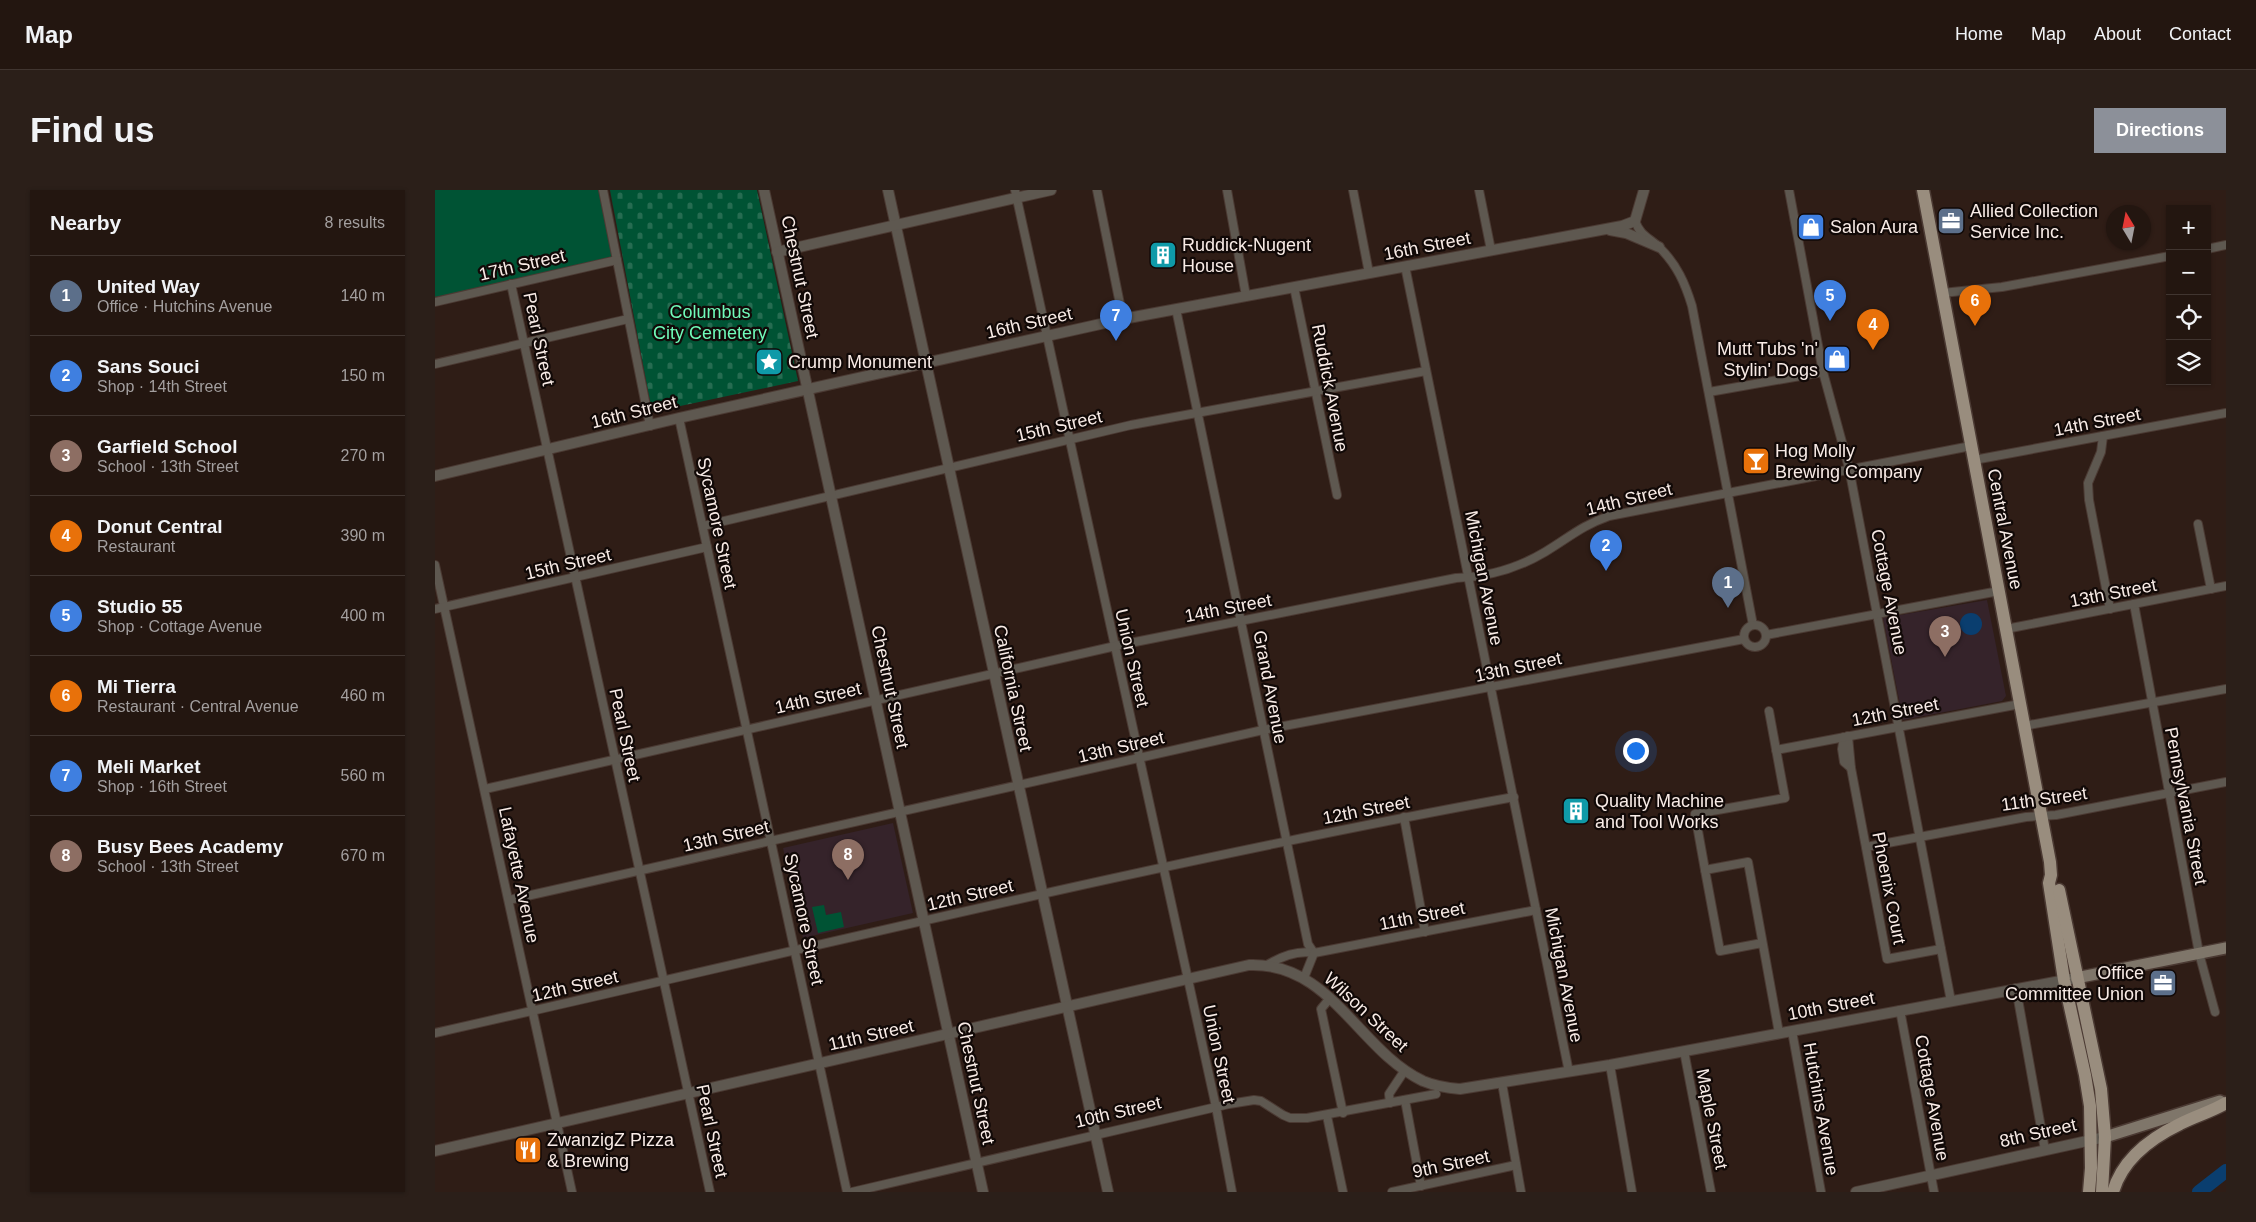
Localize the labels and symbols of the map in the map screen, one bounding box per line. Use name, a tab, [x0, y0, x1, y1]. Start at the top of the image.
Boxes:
place label: Allied Collection Service Inc.	[1970, 201, 2098, 242]
north arrow	[2106, 205, 2151, 250]
office icon: Allied Collection Service Inc.	[1936, 206, 1966, 236]
shop icon: Salon Aura	[1796, 212, 1826, 242]
street label: Chestnut Street	[777, 214, 823, 340]
place label: Salon Aura	[1830, 217, 1919, 237]
street label: 16th Street	[1382, 228, 1472, 264]
place label: Ruddick-Nugent House	[1182, 235, 1311, 276]
building icon: Ruddick-Nugent House	[1148, 240, 1178, 270]
street label: 17th Street	[477, 245, 567, 285]
pin: 5	[1814, 280, 1846, 321]
pin: 6	[1959, 285, 1991, 326]
street label: Pearl Street	[519, 290, 559, 388]
pin: 7	[1100, 300, 1132, 341]
park label: Columbus City Cemetery	[653, 302, 767, 343]
street label: 16th Street	[984, 303, 1074, 343]
pin: 4	[1857, 309, 1889, 350]
street label: Ruddick Avenue	[1308, 322, 1352, 454]
place label: Mutt Tubs 'n' Stylin' Dogs	[1717, 339, 1818, 380]
shop icon: Mutt Tubs 'n' Stylin' Dogs	[1822, 344, 1852, 374]
place icon: Crump Monument	[754, 347, 784, 377]
place label: Crump Monument	[788, 352, 932, 372]
street label: 16th Street	[589, 392, 679, 432]
street label: 14th Street	[2052, 404, 2142, 440]
street label: 15th Street	[1014, 406, 1104, 446]
place label: Hog Molly Brewing Company	[1775, 441, 1922, 482]
bar icon: Hog Molly Brewing Company	[1741, 446, 1771, 476]
street label: Sycamore Street	[693, 455, 741, 591]
street label: Central Avenue	[1983, 467, 2027, 591]
street label: 14th Street	[1584, 479, 1674, 519]
street label: Michigan Avenue	[1461, 509, 1507, 647]
street label: Cottage Avenue	[1867, 527, 1911, 657]
pin: 2	[1590, 530, 1622, 571]
street label: 15th Street	[523, 544, 613, 584]
pin: 1	[1712, 567, 1744, 608]
street label: 13th Street	[2068, 575, 2158, 611]
street label: 14th Street	[1183, 590, 1273, 626]
street label: Union Street	[1111, 607, 1153, 709]
pin: 3	[1929, 616, 1961, 657]
street label: California Street	[990, 623, 1036, 753]
street label: Chestnut Street	[867, 624, 913, 750]
street label: Grand Avenue	[1249, 629, 1291, 745]
street label: 13th Street	[1473, 648, 1563, 686]
street label: 14th Street	[773, 678, 863, 718]
street label: Pearl Street	[605, 686, 645, 784]
street label: 12th Street	[1850, 694, 1940, 730]
street label: Pennsylvania Street	[2161, 726, 2211, 886]
street label: 13th Street	[1076, 727, 1166, 767]
your location	[1623, 738, 1649, 764]
street label: 11th Street	[2000, 783, 2088, 815]
place label: Quality Machine and Tool Works	[1595, 791, 1724, 832]
street label: 12th Street	[1321, 792, 1411, 828]
building icon: Quality Machine and Tool Works	[1561, 796, 1591, 826]
street label: Lafayette Avenue	[495, 805, 543, 945]
street label: 13th Street	[681, 816, 771, 856]
street label: Phoenix Court	[1868, 830, 1910, 946]
pin: 8	[832, 839, 864, 880]
street label: Sycamore Street	[780, 851, 828, 987]
street label: 12th Street	[925, 875, 1015, 915]
street label: 11th Street	[1378, 898, 1466, 934]
street label: Michigan Avenue	[1541, 906, 1587, 1044]
place label: Office Committee Union	[2005, 963, 2144, 1004]
street label: 12th Street	[530, 966, 620, 1006]
street label: Wilson Street	[1320, 968, 1412, 1056]
office icon: Office Committee Union	[2148, 968, 2178, 998]
street label: 10th Street	[1786, 988, 1876, 1024]
street label: Union Street	[1199, 1003, 1239, 1105]
street label: 11th Street	[826, 1016, 916, 1054]
street label: Chestnut Street	[953, 1020, 999, 1146]
street label: Cottage Avenue	[1911, 1033, 1953, 1163]
street label: Hutchins Avenue	[1799, 1041, 1843, 1177]
street label: Maple Street	[1692, 1067, 1732, 1171]
street label: Pearl Street	[692, 1082, 732, 1180]
street label: 10th Street	[1073, 1092, 1163, 1132]
street label: 8th Street	[1998, 1114, 2078, 1152]
place label: ZwanzigZ Pizza & Brewing	[547, 1130, 675, 1171]
restaurant icon: ZwanzigZ Pizza & Brewing	[513, 1135, 543, 1165]
street label: 9th Street	[1411, 1146, 1491, 1182]

